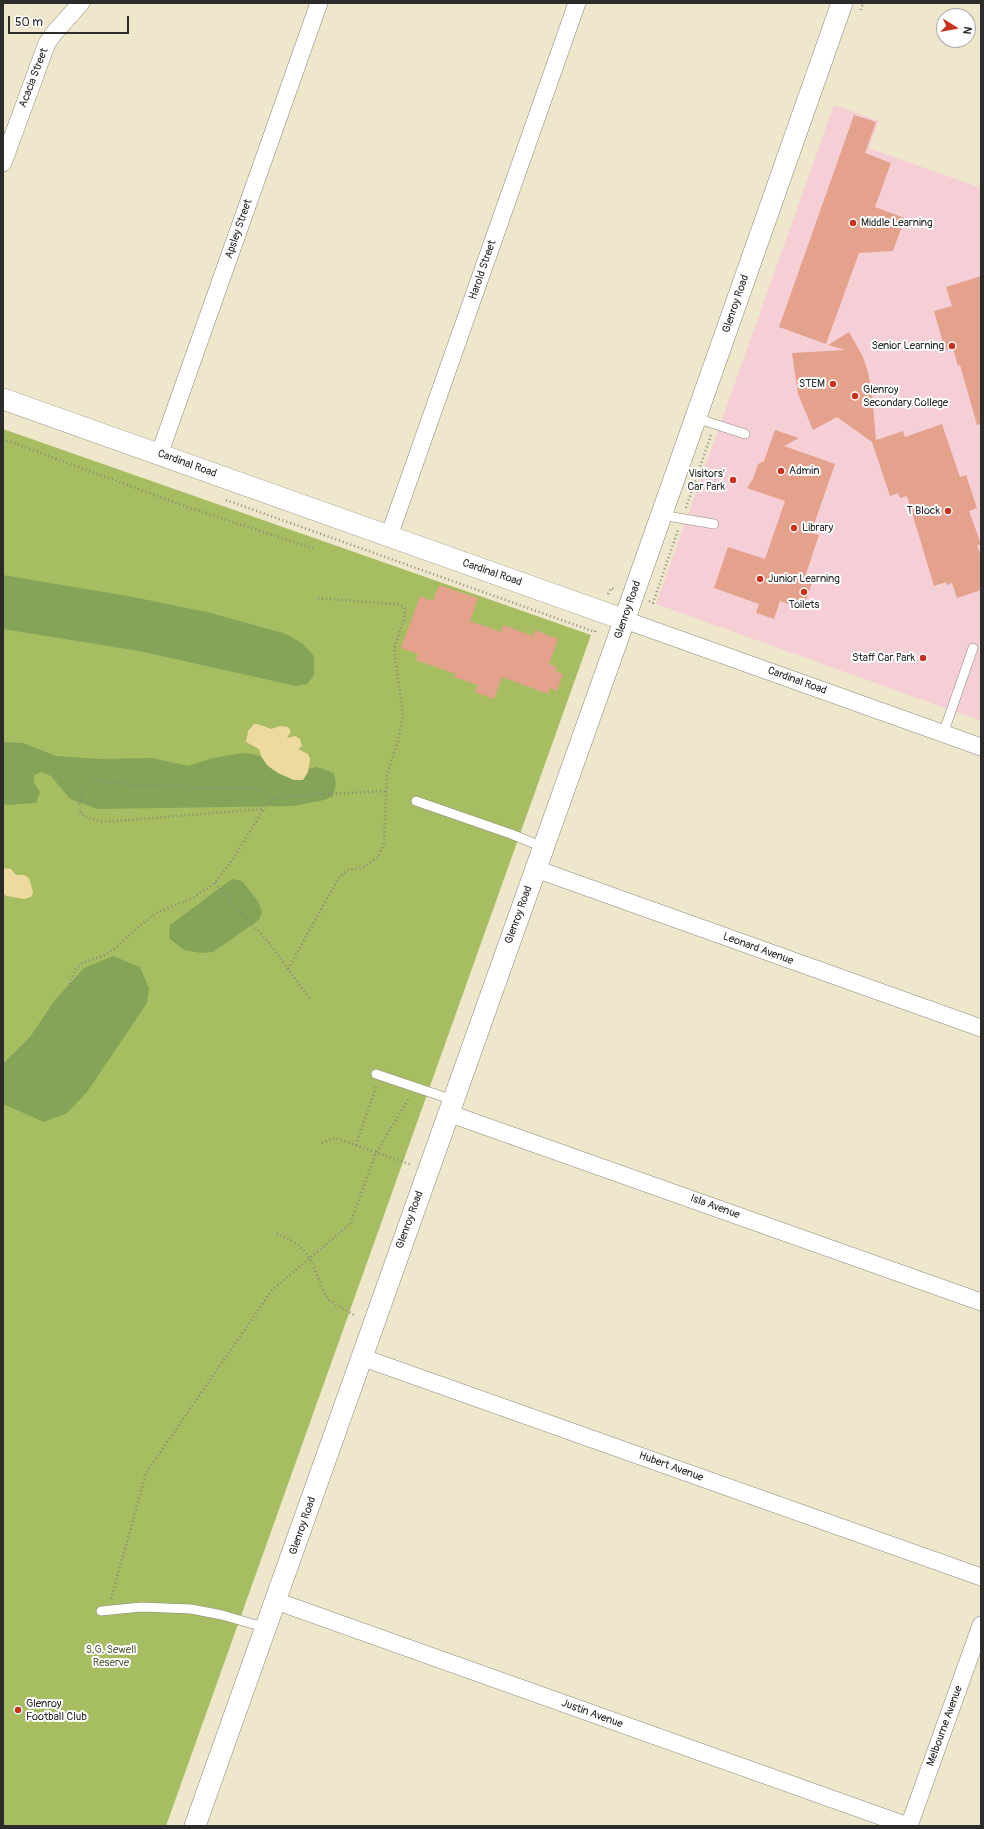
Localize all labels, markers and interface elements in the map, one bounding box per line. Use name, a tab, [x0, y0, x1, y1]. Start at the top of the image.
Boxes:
scale bar	[10, 8, 131, 34]
north arrow	[936, 8, 976, 48]
text: 50 m	[15, 15, 43, 30]
text: N	[960, 25, 974, 35]
street label: Acacia Street	[17, 46, 51, 110]
street label: Apsley Street	[223, 197, 255, 261]
place label: Middle Learning	[861, 216, 933, 230]
marker: Middle Learning	[848, 218, 858, 228]
street label: Harold Street	[467, 239, 499, 301]
street label: Glenroy Road	[720, 273, 752, 335]
place label: Senior Learning	[871, 339, 944, 353]
marker: Senior Learning	[947, 341, 957, 351]
place label: STEM	[799, 377, 825, 391]
marker: STEM	[828, 379, 838, 389]
place label: Glenroy Secondary College	[863, 383, 948, 409]
marker: Glenroy Secondary College	[850, 391, 860, 401]
street label: Cardinal Road	[156, 447, 218, 481]
place label: Admin	[789, 464, 819, 478]
marker: Admin	[776, 466, 786, 476]
place label: Visitors' Car Park	[688, 467, 725, 493]
marker: Visitors' Car Park	[728, 475, 738, 485]
place label: T Block	[907, 504, 940, 518]
marker: T Block	[943, 506, 953, 516]
place label: Library	[802, 521, 833, 535]
marker: Library	[789, 523, 799, 533]
street label: Cardinal Road	[461, 557, 523, 589]
place label: Junior Learning	[768, 572, 840, 586]
marker: Junior Learning	[755, 574, 765, 584]
street label: Glenroy Road	[612, 579, 644, 641]
marker: Toilets	[799, 587, 809, 597]
place label: Toilets	[789, 598, 819, 612]
place label: Staff Car Park	[852, 651, 915, 665]
marker: Staff Car Park	[918, 653, 928, 663]
street label: Cardinal Road	[766, 664, 828, 698]
street label: Glenroy Road	[502, 884, 536, 946]
street label: Leonard Avenue	[721, 930, 795, 968]
street label: Glenroy Road	[393, 1189, 427, 1251]
street label: Isla Avenue	[688, 1192, 742, 1222]
street label: Hubert Avenue	[637, 1449, 705, 1485]
street label: Glenroy Road	[287, 1495, 319, 1557]
park label: S.G. Sewell Reserve	[86, 1643, 136, 1669]
street label: Melbourne Avenue	[924, 1684, 966, 1768]
place label: Glenroy Football Club	[26, 1697, 87, 1723]
street label: Justin Avenue	[559, 1697, 625, 1731]
marker: Glenroy Football Club	[13, 1705, 23, 1715]

